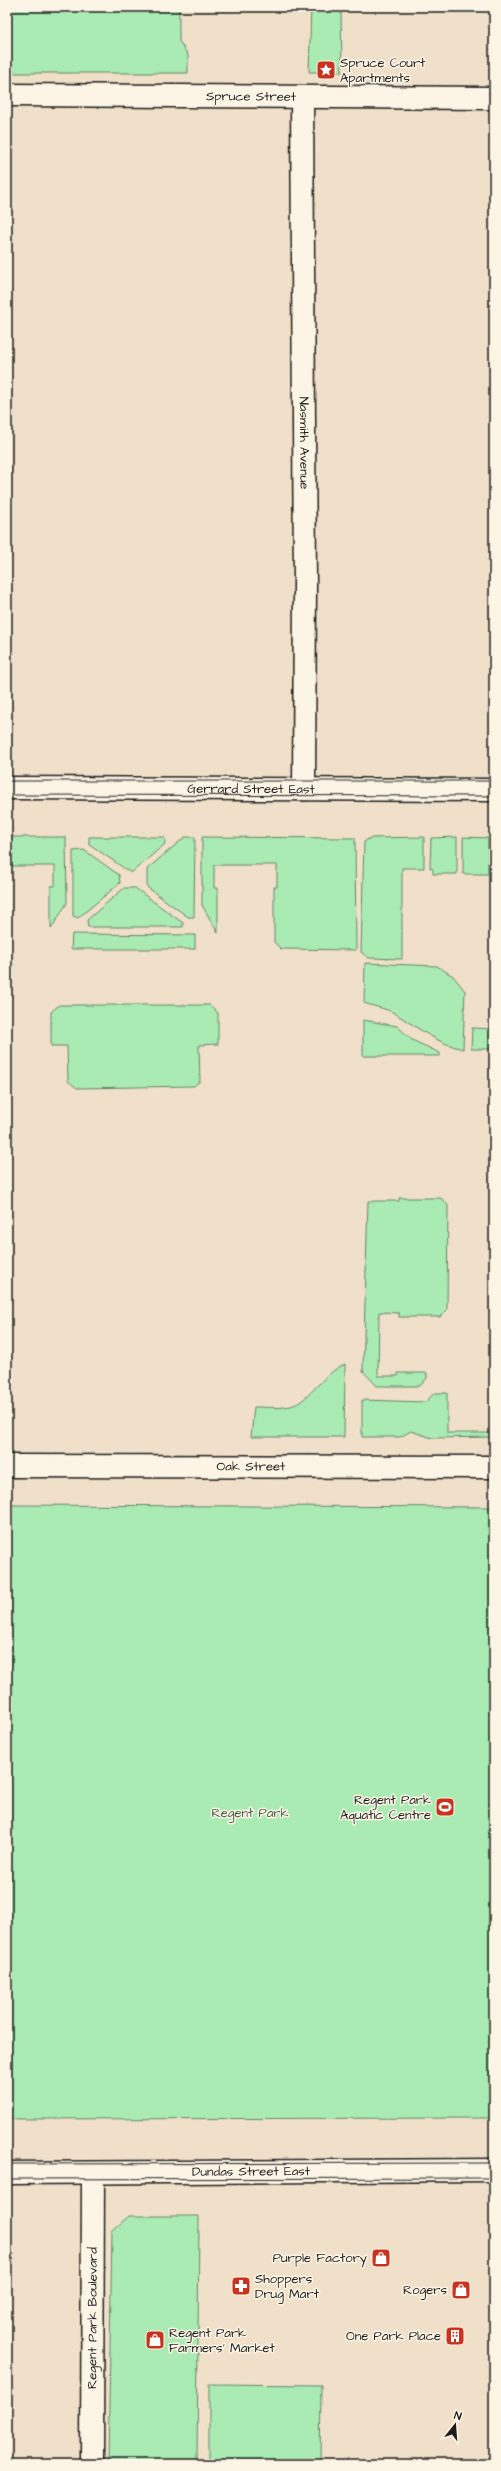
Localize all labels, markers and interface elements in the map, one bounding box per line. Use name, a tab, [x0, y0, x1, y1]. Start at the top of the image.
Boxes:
place label: Spruce Court Apartments	[340, 54, 426, 87]
place icon: Spruce Court Apartments	[315, 59, 337, 81]
street label: Spruce Street	[206, 87, 297, 106]
street label: Nasmith Avenue	[295, 397, 313, 489]
street label: Gerrard Street East	[187, 780, 316, 798]
street label: Oak Street	[217, 1457, 286, 1476]
place label: Regent Park Aquatic Centre	[340, 1791, 431, 1824]
sports icon: Regent Park Aquatic Centre	[434, 1796, 456, 1818]
park label: Regent Park	[211, 1804, 289, 1823]
street label: Dundas Street East	[192, 2162, 311, 2181]
street label: Regent Park Boulevard	[83, 2247, 102, 2389]
shop icon: Purple Factory	[370, 2247, 392, 2269]
place label: Purple Factory	[273, 2249, 367, 2268]
place label: Shoppers Drug Mart	[255, 2270, 320, 2304]
pharmacy icon: Shoppers Drug Mart	[230, 2275, 252, 2297]
shop icon: Rogers	[450, 2279, 472, 2301]
place label: Rogers	[403, 2281, 447, 2300]
place label: Regent Park Farmers' Market	[169, 2324, 276, 2357]
building icon: One Park Place	[444, 2325, 466, 2347]
place label: One Park Place	[346, 2327, 441, 2345]
shop icon: Regent Park Farmers' Market	[144, 2329, 166, 2351]
north arrow	[435, 2405, 475, 2445]
text: N	[452, 2408, 463, 2424]

